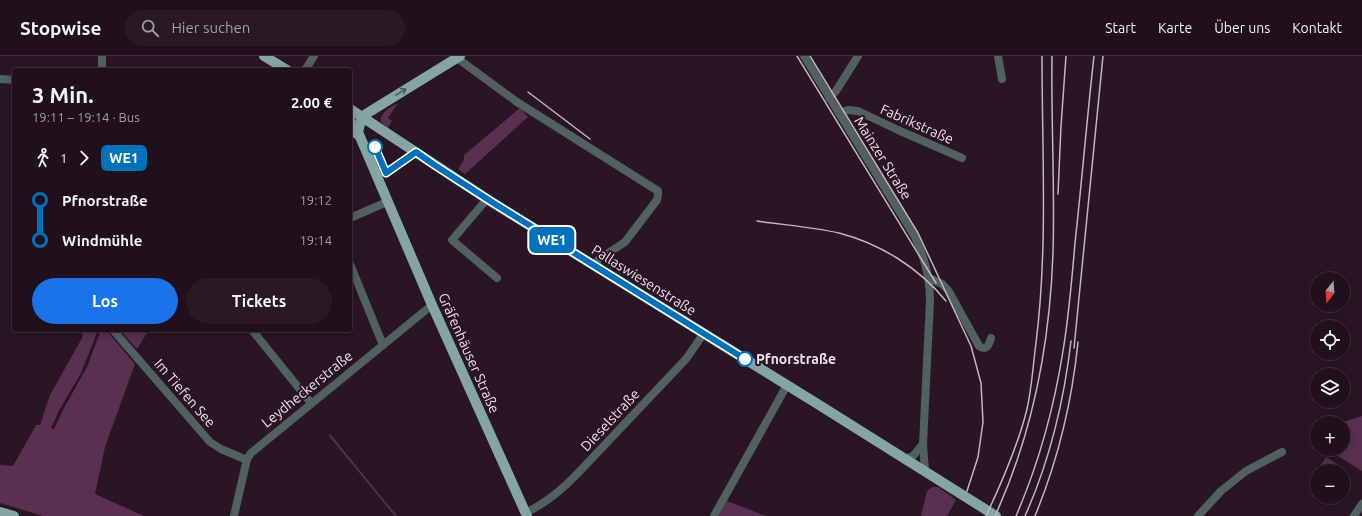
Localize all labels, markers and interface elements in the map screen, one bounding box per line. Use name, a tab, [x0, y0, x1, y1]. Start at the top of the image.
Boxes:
search box	[125, 10, 405, 46]
text: Stopwise	[20, 17, 101, 39]
icon: search	[139, 17, 161, 39]
text: Hier suchen	[171, 19, 250, 36]
text: Start	[1105, 20, 1136, 36]
text: Karte	[1158, 20, 1192, 36]
text: Über uns	[1214, 20, 1270, 36]
text: Kontakt	[1292, 20, 1342, 36]
text: 3 Min.	[32, 82, 94, 107]
one-way arrow	[395, 88, 406, 96]
text: 2.00 €	[291, 94, 332, 111]
street label: Fabrikstraße	[878, 101, 956, 147]
text: 19:11 – 19:14 · Bus	[32, 110, 140, 124]
street label: Mainzer Straße	[851, 114, 915, 202]
unlabelled marker	[367, 139, 383, 155]
icon: walk	[32, 147, 54, 169]
icon: forward	[73, 147, 95, 169]
text: WE1	[109, 150, 139, 166]
text: 1	[60, 151, 67, 165]
text: Pfnorstraße	[62, 192, 148, 209]
text: 19:12	[299, 193, 332, 207]
line badge: WE1	[529, 227, 575, 253]
text: Windmühle	[62, 232, 142, 249]
text: WE1	[537, 232, 567, 248]
text: 19:14	[299, 233, 332, 247]
street label: Pallaswiesenstraße	[589, 241, 699, 319]
north arrow	[1310, 272, 1350, 312]
map controls	[1310, 272, 1350, 504]
button: Los	[32, 278, 178, 324]
button: Tickets	[186, 278, 332, 324]
street label: Gräfenhäuser Straße	[435, 290, 503, 416]
button: locate	[1310, 320, 1350, 360]
street label: Leydheckerstraße	[258, 348, 356, 430]
marker: Pfnorstraße	[737, 351, 753, 367]
place label: Pfnorstraße	[756, 351, 836, 367]
street label: Im Tiefen See	[151, 356, 219, 430]
button: layers	[1310, 368, 1350, 408]
street label: Dieselstraße	[577, 386, 643, 454]
button: +	[1310, 416, 1350, 456]
button: −	[1310, 464, 1350, 504]

